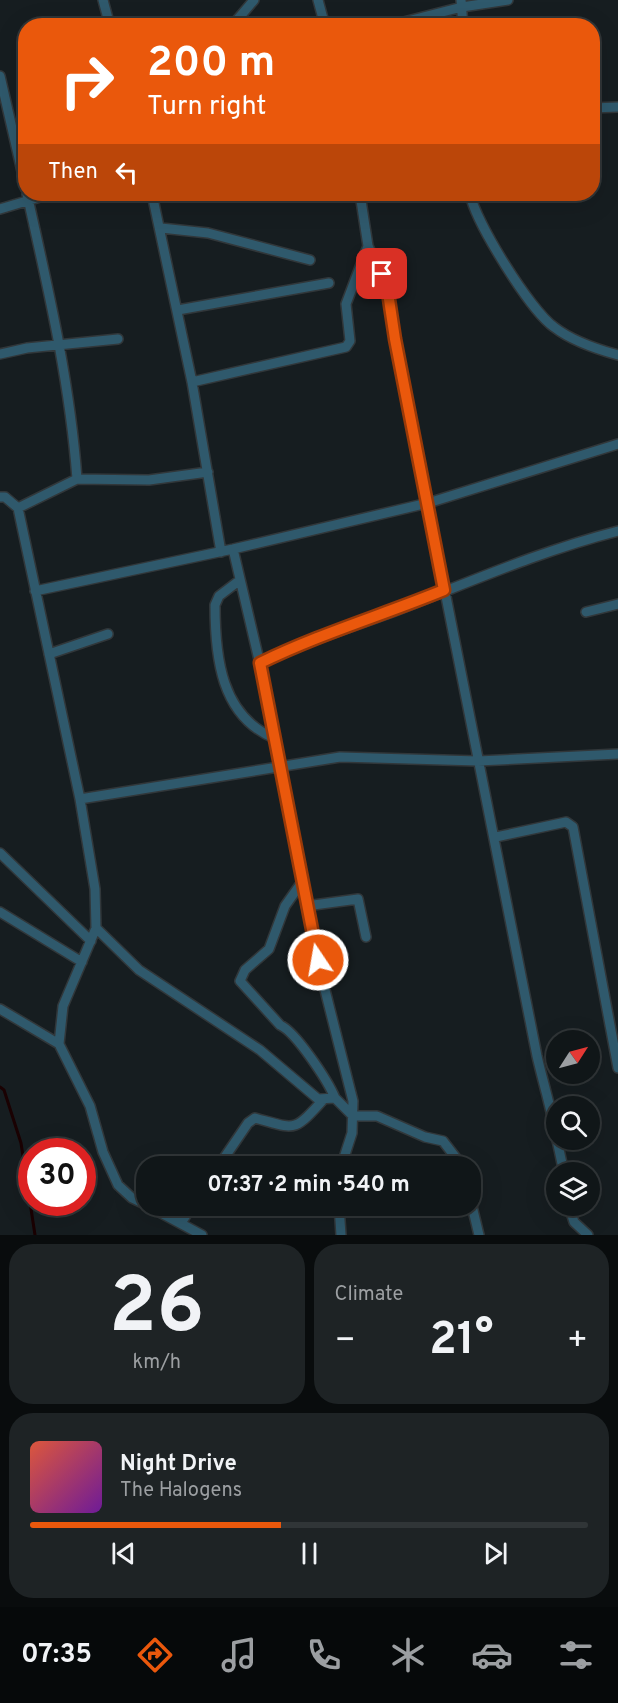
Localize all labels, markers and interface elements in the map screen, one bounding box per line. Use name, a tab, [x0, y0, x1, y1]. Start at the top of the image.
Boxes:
text: 200 m	[147, 38, 275, 91]
icon: right	[48, 42, 126, 120]
text: Turn right	[147, 90, 266, 124]
icon: left	[110, 156, 143, 189]
text: Then	[48, 159, 98, 186]
pin	[356, 248, 407, 299]
icon: arrive	[365, 257, 398, 290]
position arrow	[286, 928, 350, 992]
north arrow	[546, 1030, 600, 1084]
map controls	[546, 1030, 600, 1216]
button: search	[546, 1096, 600, 1150]
speed limit sign: 30	[18, 1138, 96, 1216]
button: layers	[546, 1162, 600, 1216]
text: 07:37 · 2 min · 540 m	[207, 1172, 410, 1199]
text: 26	[109, 1261, 205, 1360]
text: Climate	[335, 1282, 403, 1308]
text: 21°	[429, 1313, 493, 1370]
text: −	[335, 1321, 356, 1363]
text: +	[567, 1321, 588, 1363]
text: km/h	[132, 1350, 181, 1376]
text: Night Drive	[120, 1451, 237, 1478]
text: The Halogens	[120, 1478, 242, 1504]
icon: previous	[107, 1537, 140, 1570]
icon: pause	[293, 1537, 326, 1570]
icon: next	[479, 1537, 512, 1570]
icon: directions	[134, 1634, 176, 1676]
icon: music	[218, 1634, 260, 1676]
icon: phone	[303, 1634, 345, 1676]
icon: climate	[387, 1634, 429, 1676]
icon: car	[471, 1634, 513, 1676]
icon: filters	[555, 1634, 597, 1676]
text: 07:35	[21, 1638, 92, 1672]

